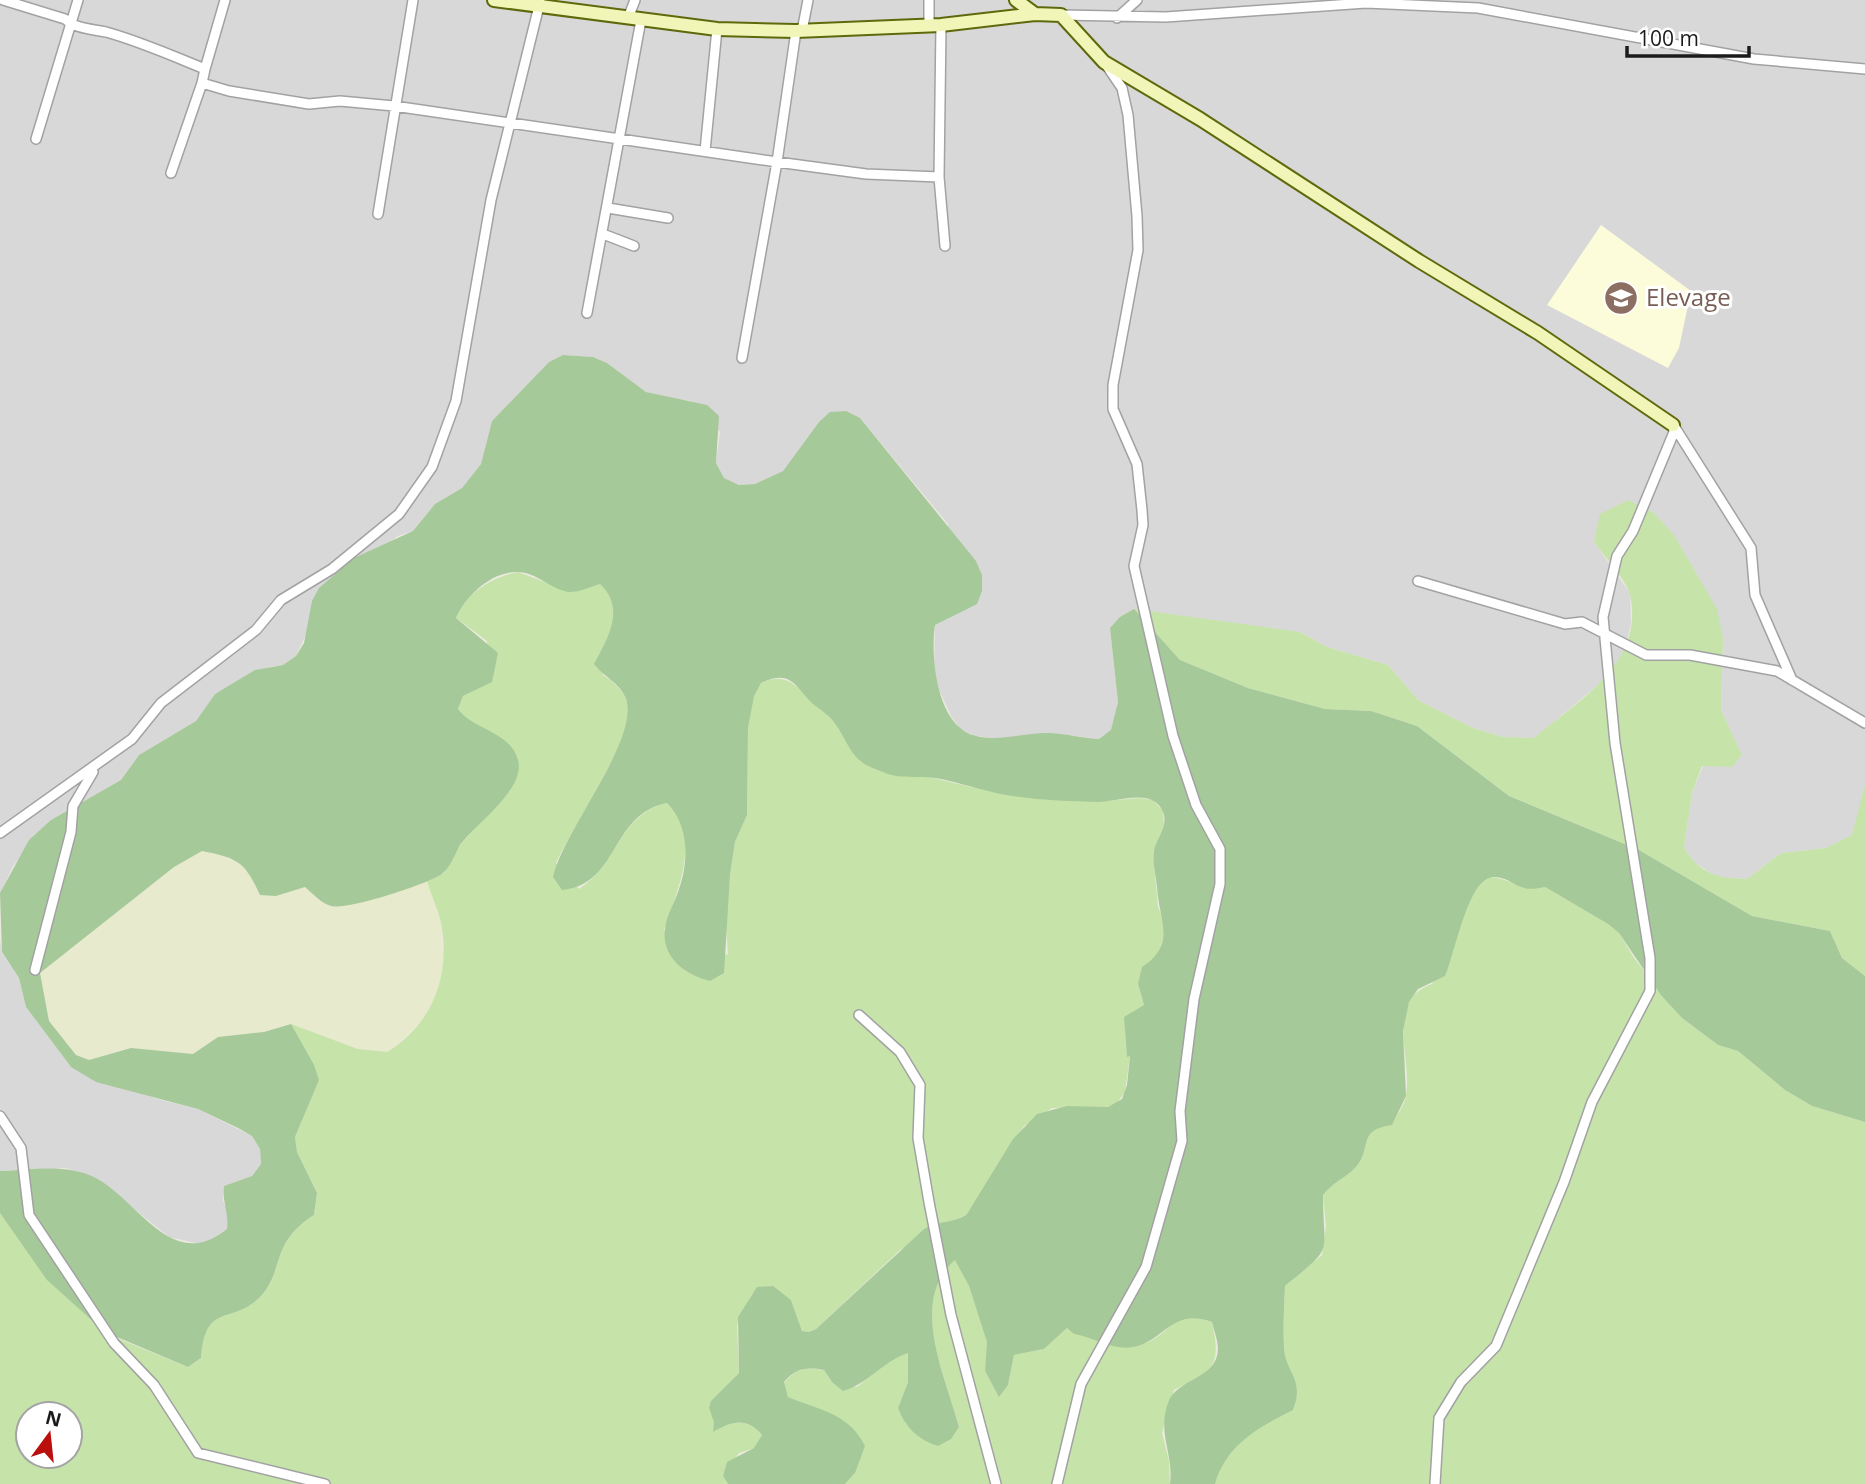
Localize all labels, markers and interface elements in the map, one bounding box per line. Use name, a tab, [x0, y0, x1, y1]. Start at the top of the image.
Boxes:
scale bar	[1627, 14, 1750, 58]
text: 100 m	[1638, 24, 1699, 52]
school or university icon: Elevage	[1602, 279, 1640, 317]
place label: Elevage	[1646, 280, 1731, 313]
north arrow	[14, 1400, 84, 1470]
text: N	[43, 1404, 64, 1433]

